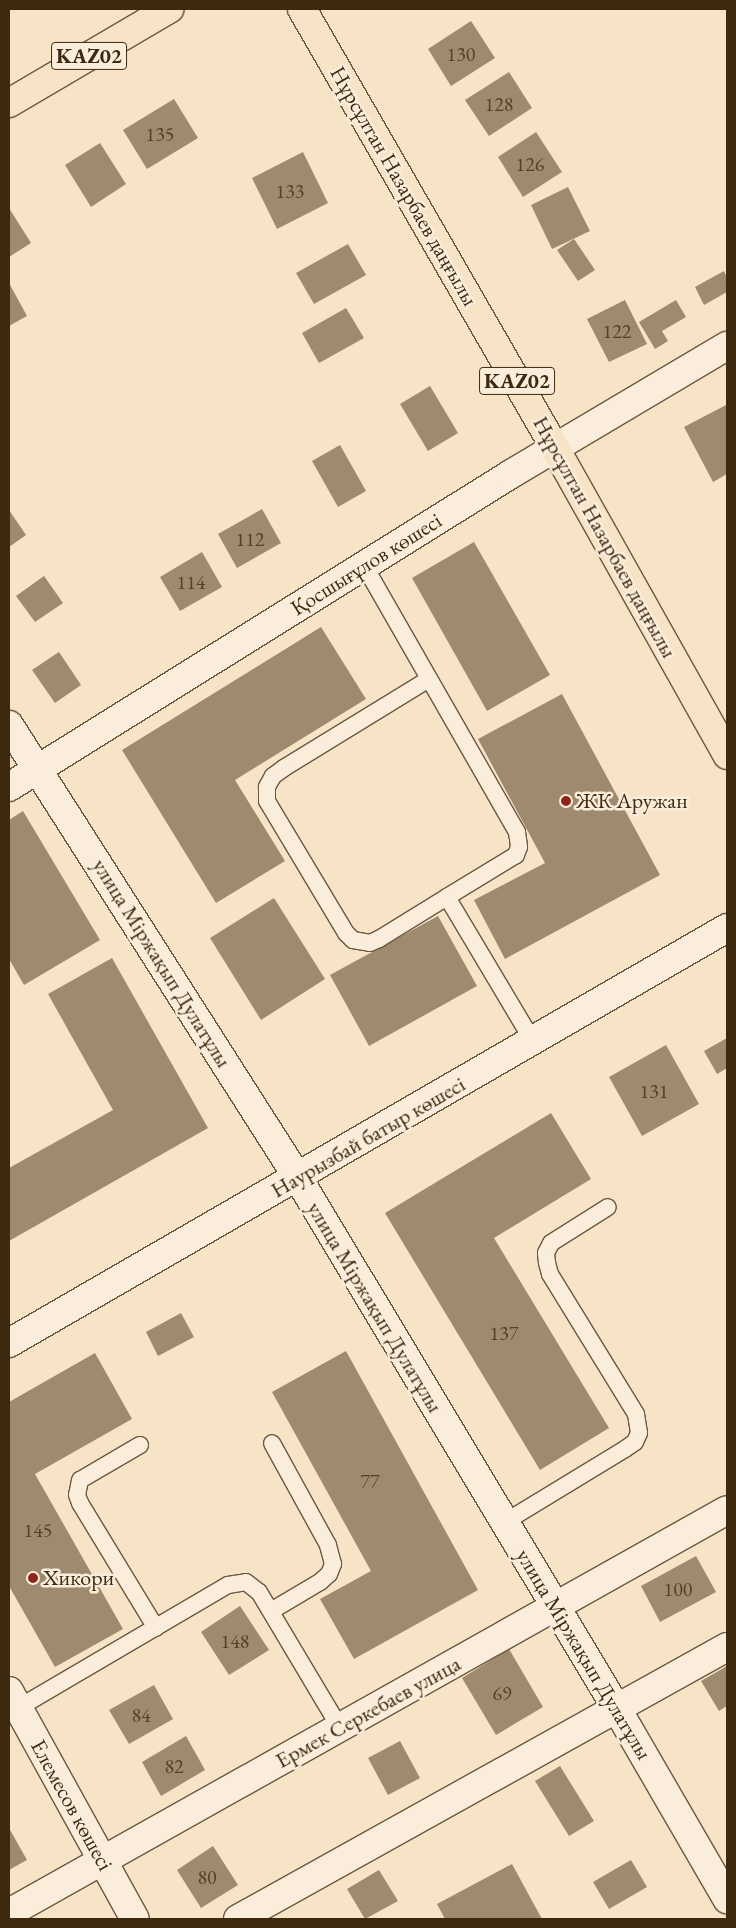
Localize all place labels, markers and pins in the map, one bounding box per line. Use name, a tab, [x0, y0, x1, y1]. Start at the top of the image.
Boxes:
place label: ЖК Аружан	[576, 788, 688, 814]
marker: ЖК Аружан	[560, 795, 572, 807]
place label: Хикори	[43, 1565, 114, 1591]
marker: Хикори	[27, 1572, 39, 1584]

